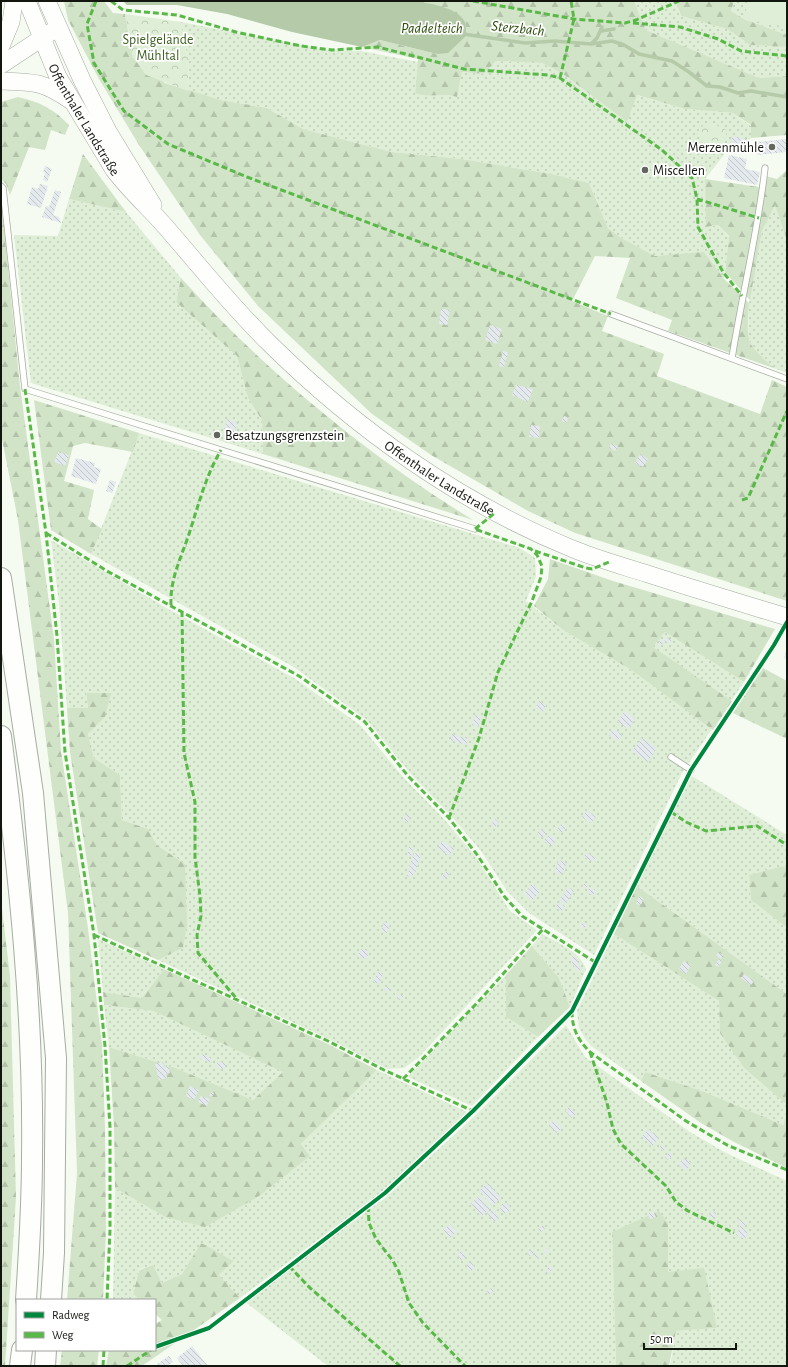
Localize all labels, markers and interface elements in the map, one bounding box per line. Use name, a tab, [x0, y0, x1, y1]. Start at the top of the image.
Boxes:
water label: Sterzbach	[491, 18, 545, 39]
water label: Paddelteich	[401, 21, 463, 36]
park label: Spielgelände Mühltal	[122, 33, 194, 63]
street label: Offenthaler Landstraße	[45, 62, 122, 179]
place label: Merzenmühle	[688, 141, 764, 155]
marker: Merzenmühle	[767, 142, 777, 152]
place label: Miscellen	[653, 164, 705, 178]
marker: Miscellen	[640, 165, 650, 175]
place label: Besatzungsgrenzstein	[225, 429, 344, 443]
marker: Besatzungsgrenzstein	[212, 430, 222, 440]
street label: Offenthaler Landstraße	[382, 438, 496, 518]
legend	[16, 1299, 156, 1351]
text: Radweg	[52, 1309, 89, 1321]
scale bar	[644, 1325, 736, 1351]
text: Weg	[52, 1329, 74, 1341]
text: 50 m	[650, 1333, 673, 1345]

